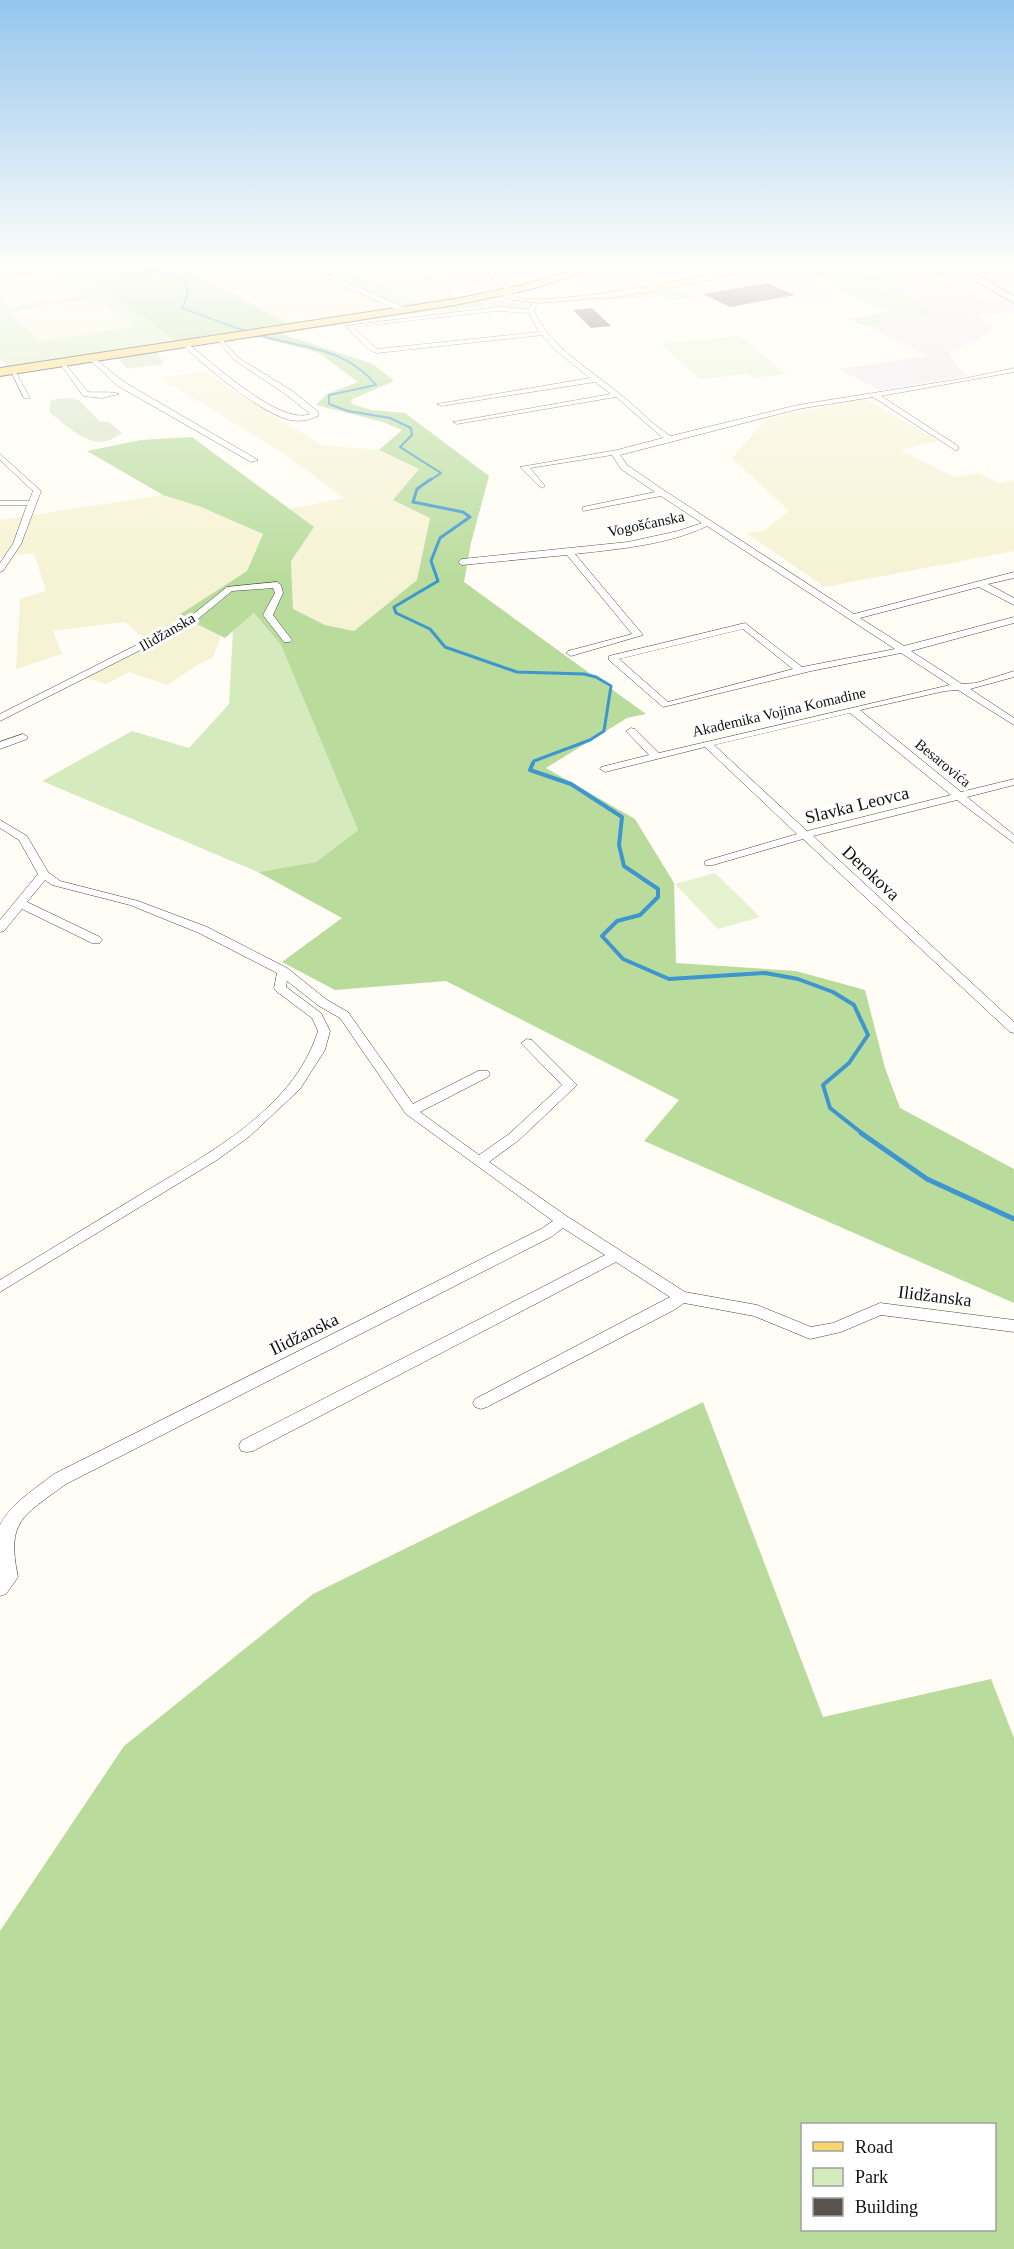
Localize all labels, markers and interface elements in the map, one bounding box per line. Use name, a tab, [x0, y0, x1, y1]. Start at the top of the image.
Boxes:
street label: Vogošćanska	[606, 508, 686, 540]
street label: Ilidžanska	[136, 609, 198, 654]
street label: Akademika Vojina Komadine	[691, 684, 868, 740]
street label: Besarovića	[912, 736, 974, 790]
street label: Slavka Leovca	[803, 782, 911, 828]
street label: Derokova	[838, 841, 904, 905]
street label: Ilidžanska	[897, 1282, 973, 1310]
street label: Ilidžanska	[266, 1309, 342, 1359]
legend	[801, 2123, 996, 2231]
text: Road	[855, 2137, 893, 2157]
text: Park	[855, 2167, 888, 2187]
text: Building	[855, 2197, 918, 2217]

